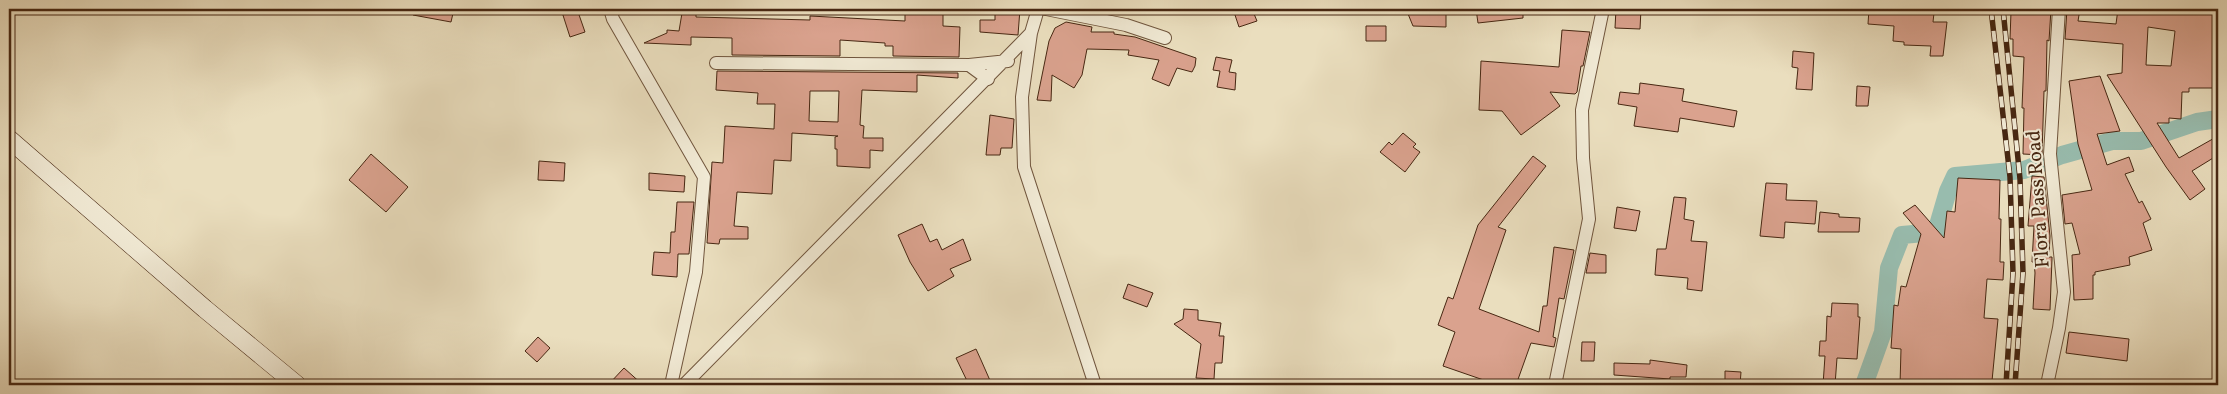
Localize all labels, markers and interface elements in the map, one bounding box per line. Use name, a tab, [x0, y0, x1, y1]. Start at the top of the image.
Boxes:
street label: Flora Pass Road	[2020, 129, 2058, 269]

